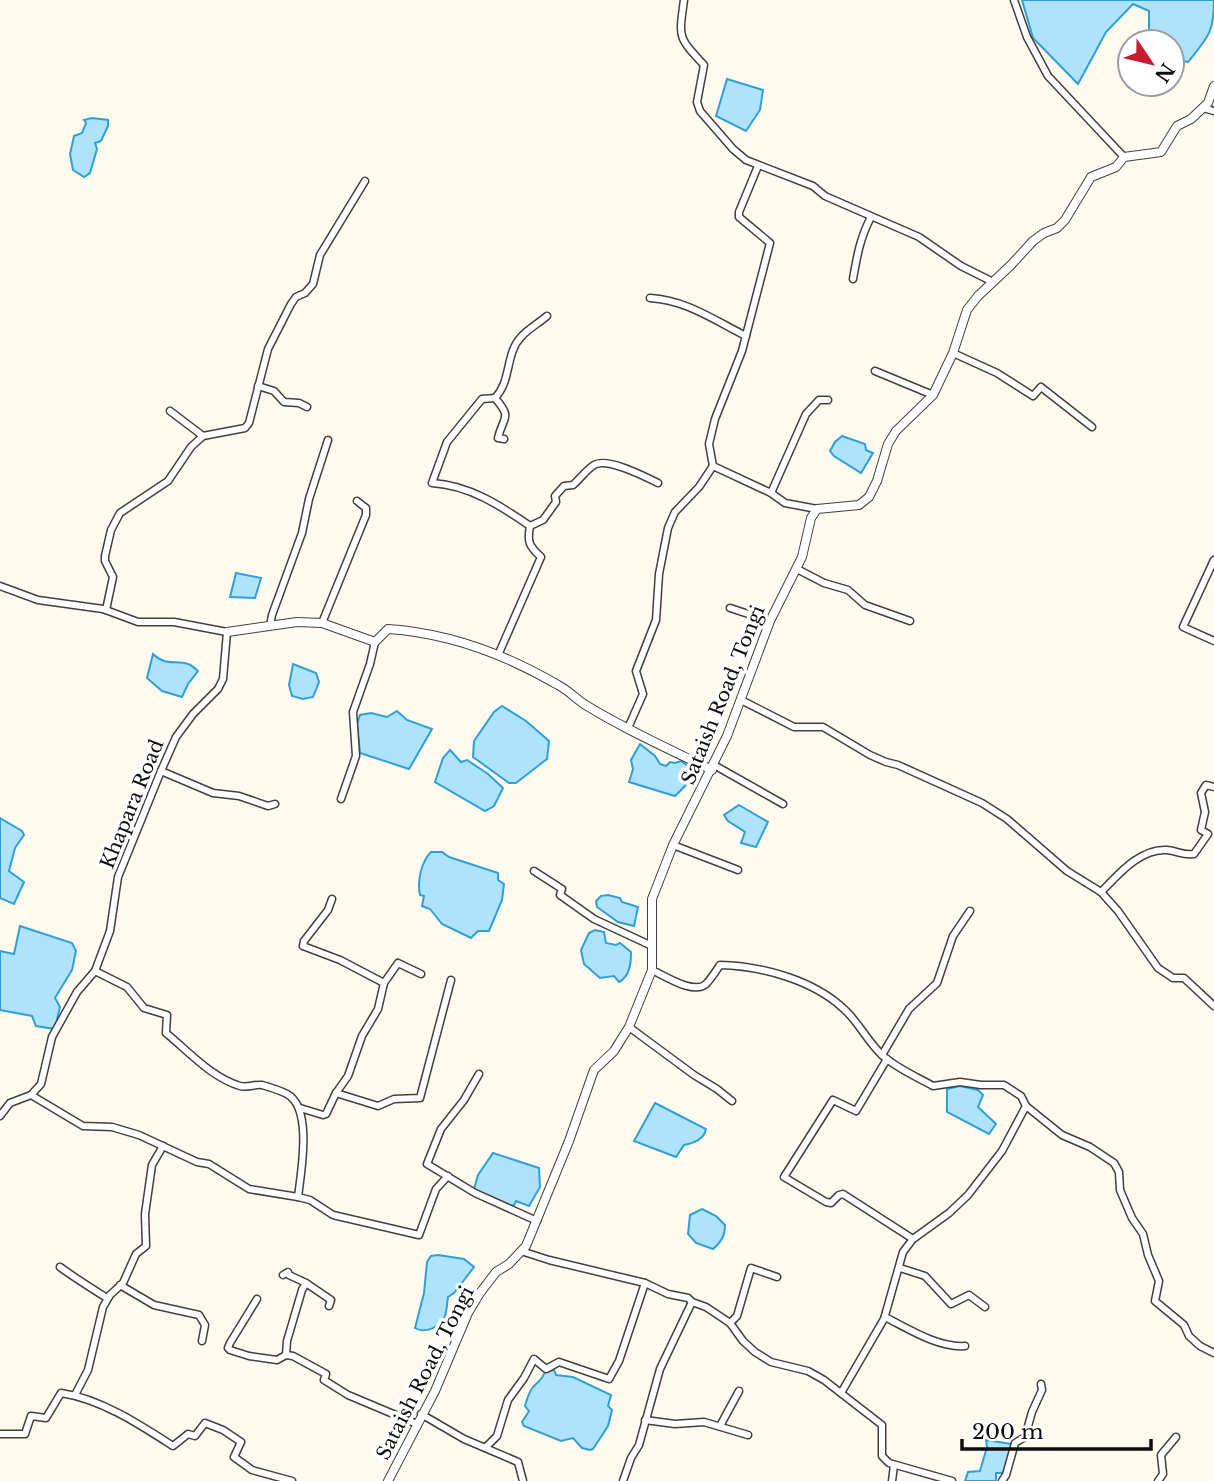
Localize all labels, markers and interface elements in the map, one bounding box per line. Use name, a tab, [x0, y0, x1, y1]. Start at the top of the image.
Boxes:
north arrow	[1116, 28, 1186, 98]
text: N	[1150, 59, 1179, 86]
street label: Sataish Road, Tongi	[677, 602, 770, 788]
street label: Khapara Road	[96, 736, 168, 872]
street label: Sataish Road, Tongi	[371, 1282, 479, 1463]
scale bar	[962, 1408, 1151, 1452]
text: 200 m	[972, 1419, 1044, 1445]

